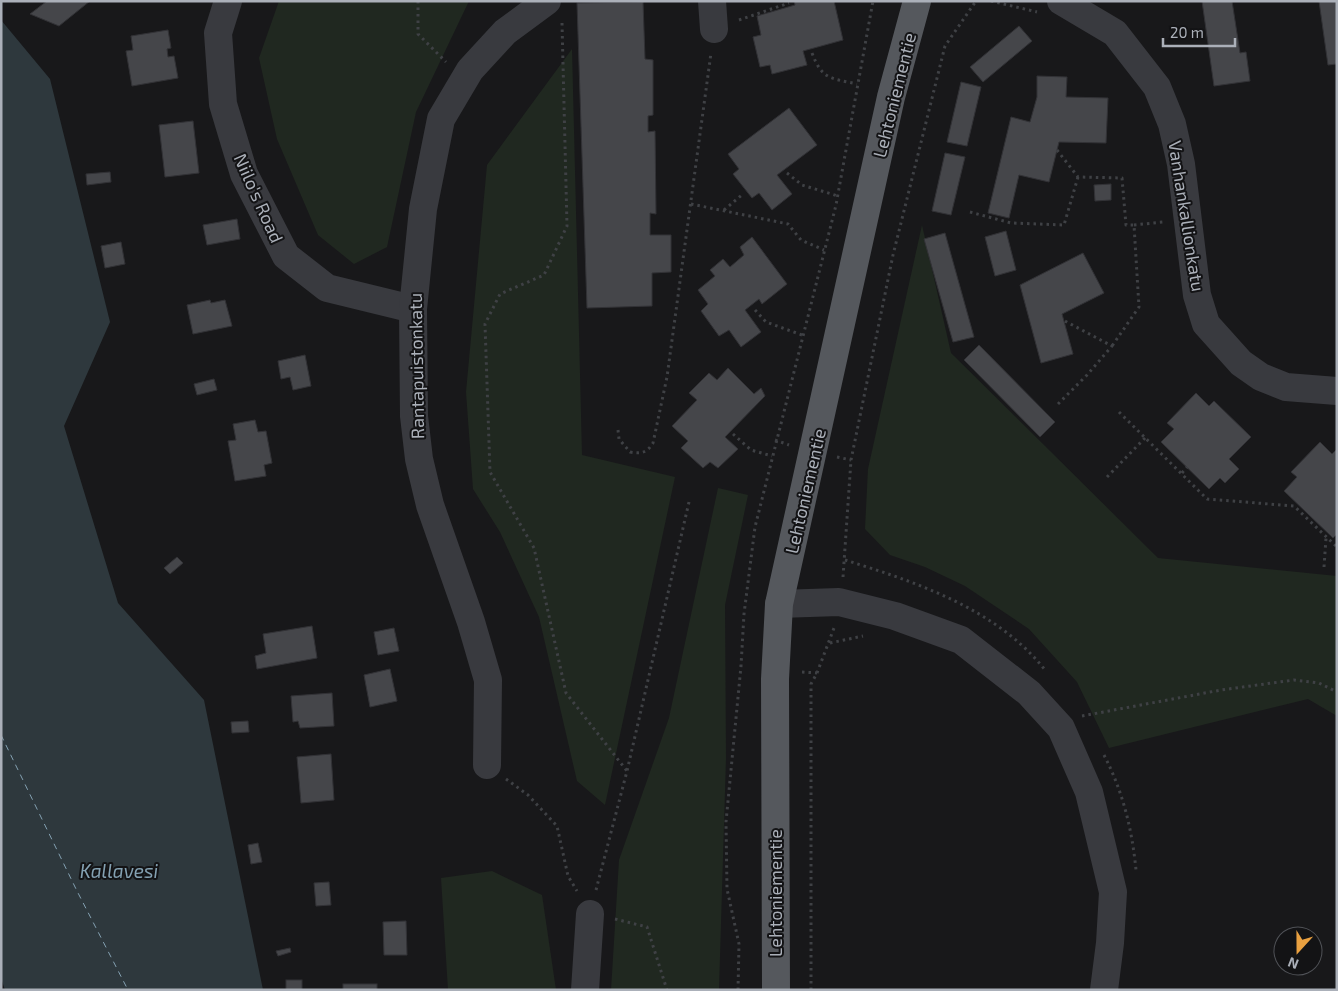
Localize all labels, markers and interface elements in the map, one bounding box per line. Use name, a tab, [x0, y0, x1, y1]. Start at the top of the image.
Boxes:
scale bar	[1163, 15, 1236, 47]
text: 20 m	[1170, 23, 1204, 41]
street label: Lehtoniementie	[868, 30, 920, 160]
street label: Vanhankallionkatu	[1164, 139, 1210, 293]
street label: Niilo's Road	[230, 150, 288, 246]
street label: Rantapuistonkatu	[404, 293, 428, 439]
street label: Lehtoniementie	[780, 426, 830, 556]
street label: Lehtoniementie	[764, 829, 786, 957]
water label: Kallavesi	[80, 859, 159, 882]
north arrow	[1273, 926, 1323, 976]
text: N	[1285, 954, 1301, 973]

